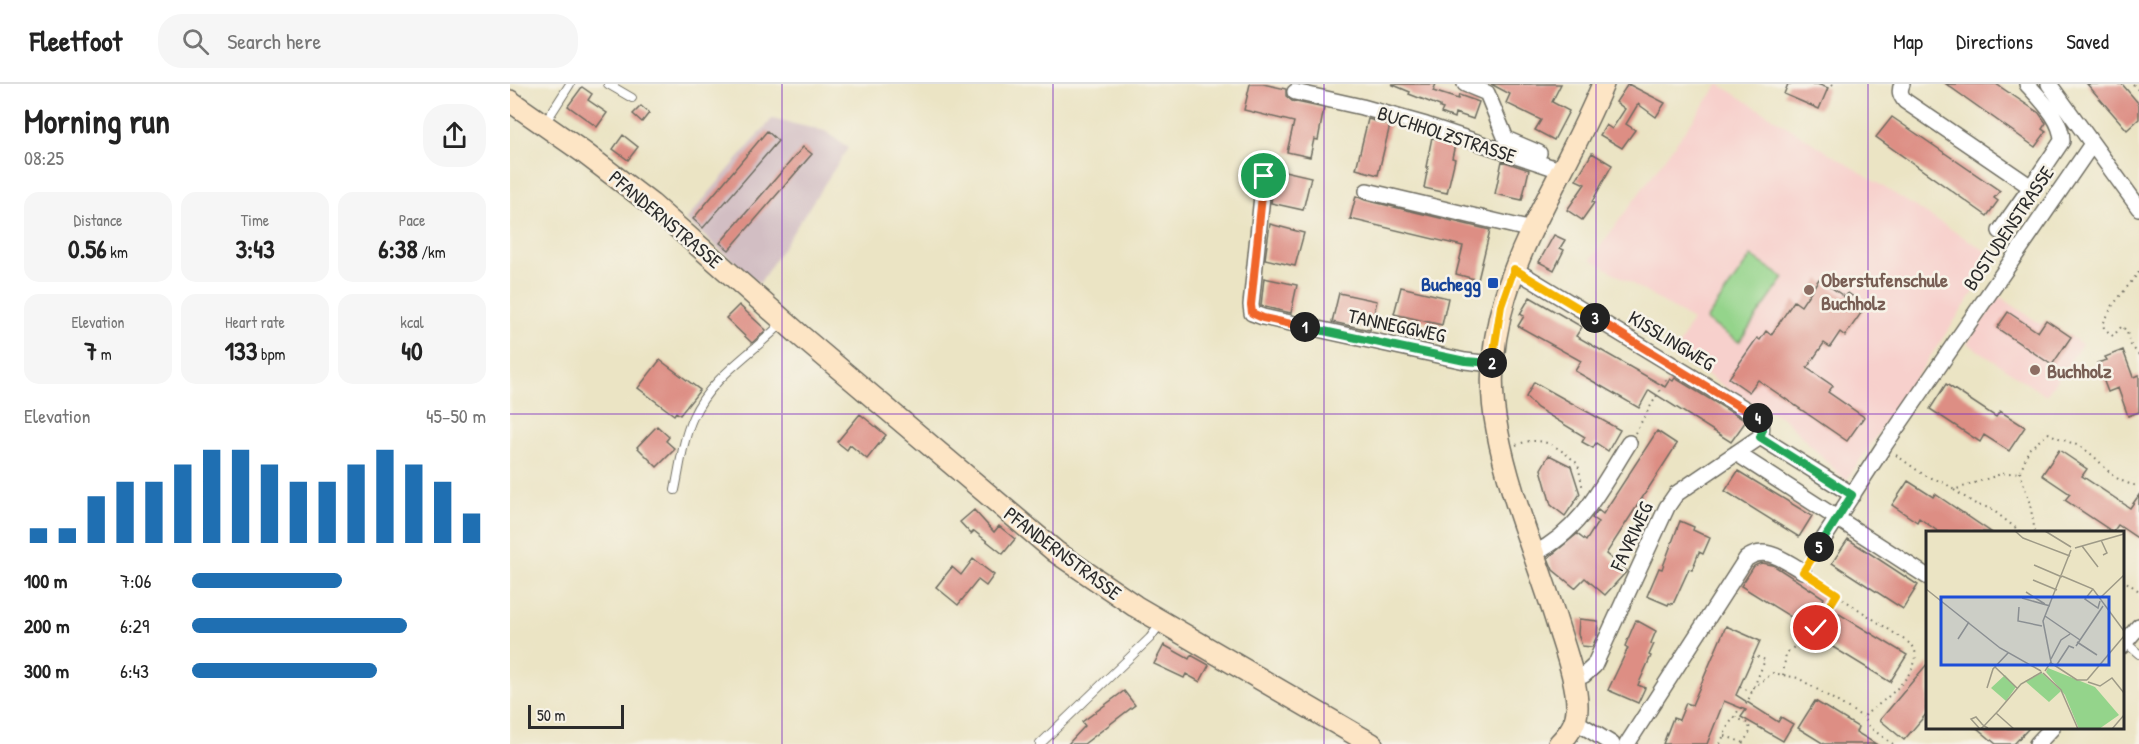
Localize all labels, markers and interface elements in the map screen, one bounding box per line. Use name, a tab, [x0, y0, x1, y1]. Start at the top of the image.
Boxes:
search box	[158, 14, 578, 68]
text: Fleetfoot	[30, 22, 122, 60]
icon: search	[179, 25, 212, 58]
text: Search here	[227, 26, 321, 56]
text: Map	[1893, 27, 1923, 56]
text: Directions	[1956, 27, 2033, 56]
text: Saved	[2066, 27, 2109, 56]
text: Morning run	[24, 99, 170, 143]
street label: BUCHHOLZSTRASSE	[1374, 99, 1520, 169]
button: share	[423, 104, 486, 167]
text: 08:25	[24, 144, 64, 171]
pin	[1238, 150, 1289, 201]
icon: arrive	[1247, 159, 1280, 192]
street label: BOSTUDENSTRASSE	[1956, 160, 2060, 295]
street label: PFANDERNSTRASSE	[604, 164, 728, 274]
text: Distance	[74, 209, 122, 231]
text: Time	[241, 209, 269, 231]
text: Pace	[399, 209, 425, 231]
text: 0.56	[68, 231, 107, 266]
text: 3:43	[235, 231, 275, 266]
text: 6:38	[378, 231, 418, 266]
text: km	[107, 241, 128, 263]
text: /km	[418, 241, 446, 263]
place label: Oberstufenschule Buchholz	[1821, 266, 1948, 316]
place label: Buchegg	[1421, 270, 1481, 298]
marker: Buchegg	[1486, 276, 1500, 290]
marker: Oberstufenschule Buchholz	[1802, 283, 1816, 297]
street label: TANNEGGWEG	[1346, 301, 1449, 349]
pin: 3	[1580, 303, 1610, 333]
street label: KISSLINGWEG	[1624, 304, 1721, 377]
text: 3	[1591, 307, 1599, 329]
text: Elevation	[71, 311, 125, 333]
text: Heart rate	[225, 311, 285, 333]
text: kcal	[400, 311, 424, 333]
pin: 1	[1290, 312, 1320, 342]
text: 1	[1302, 316, 1308, 338]
text: 7	[84, 333, 97, 368]
text: 133	[225, 333, 257, 368]
text: 40	[401, 333, 423, 368]
text: m	[97, 343, 112, 365]
text: bpm	[257, 343, 285, 365]
pin: 2	[1477, 348, 1507, 378]
text: 2	[1488, 352, 1496, 374]
place label: Buchholz	[2047, 357, 2112, 384]
marker: Buchholz	[2028, 363, 2042, 377]
text: Elevation	[24, 402, 90, 429]
text: 45–50 m	[426, 402, 486, 429]
pin: 4	[1743, 403, 1773, 433]
text: 4	[1755, 407, 1761, 429]
street label: FAVRIWEG	[1603, 497, 1659, 576]
street label: PFANDERNSTRASSE	[999, 500, 1127, 606]
inset map	[1926, 531, 2124, 729]
pin: 5	[1804, 532, 1834, 562]
text: 5	[1816, 536, 1822, 558]
text: 100 m	[24, 567, 67, 594]
text: 7:06	[120, 567, 151, 594]
pin	[1790, 602, 1841, 653]
icon: check	[1799, 611, 1832, 644]
text: 200 m	[24, 612, 69, 639]
text: 6:29	[120, 612, 149, 639]
text: 300 m	[24, 657, 69, 684]
text: 6:43	[120, 657, 149, 684]
scale bar	[528, 702, 624, 730]
text: 50 m	[537, 704, 566, 726]

